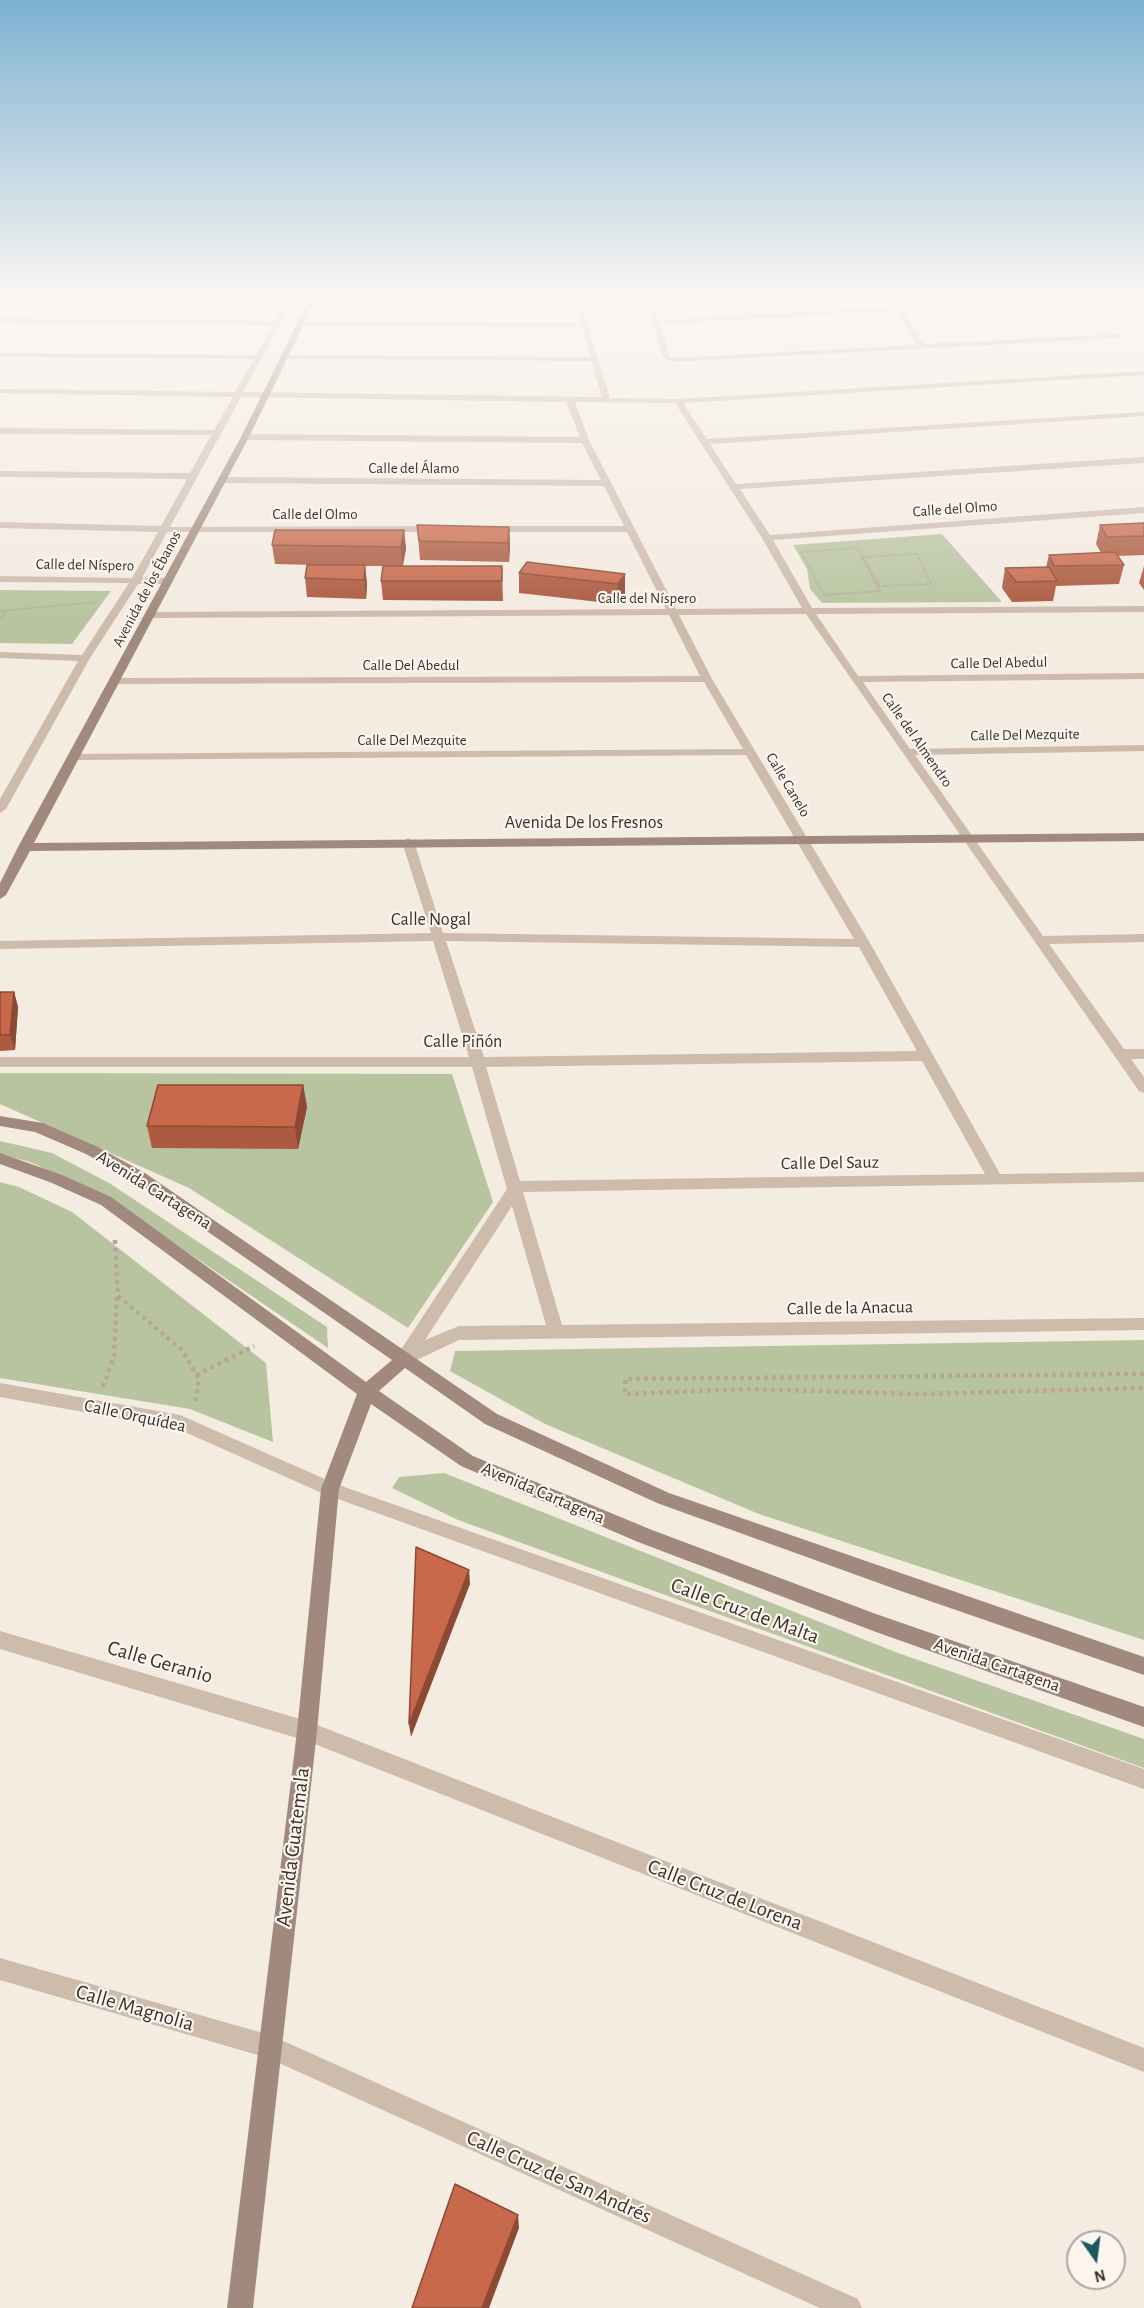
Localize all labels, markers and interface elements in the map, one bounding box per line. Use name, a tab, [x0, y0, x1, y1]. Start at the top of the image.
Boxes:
street label: Calle del Álamo	[369, 459, 459, 477]
street label: Calle del Olmo	[912, 497, 998, 521]
street label: Calle del Olmo	[273, 505, 357, 523]
street label: Avenida de los Ébanos	[109, 528, 185, 650]
street label: Calle del Níspero	[36, 555, 134, 575]
street label: Calle del Níspero	[598, 589, 696, 607]
street label: Calle Del Abedul	[950, 653, 1048, 673]
street label: Calle Del Abedul	[363, 656, 459, 674]
street label: Calle del Almendro	[878, 689, 956, 791]
street label: Calle Del Mezquite	[970, 725, 1080, 745]
street label: Calle Del Mezquite	[357, 731, 467, 749]
street label: Calle Canelo	[762, 750, 814, 820]
street label: Avenida De los Fresnos	[505, 812, 663, 834]
street label: Calle Nogal	[391, 909, 471, 931]
street label: Calle Piñón	[424, 1031, 502, 1053]
street label: Avenida Cartagena	[92, 1146, 216, 1234]
street label: Calle Del Sauz	[781, 1151, 879, 1175]
street label: Calle de la Anacua	[787, 1296, 913, 1320]
street label: Calle Orquídea	[82, 1395, 188, 1437]
street label: Avenida Cartagena	[478, 1457, 608, 1529]
street label: Calle Cruz de Malta	[667, 1572, 823, 1650]
street label: Avenida Cartagena	[931, 1633, 1063, 1697]
street label: Calle Geranio	[104, 1635, 216, 1689]
street label: Avenida Guatemala	[271, 1766, 315, 1928]
street label: Calle Cruz de Lorena	[644, 1854, 806, 1936]
street label: Calle Magnolia	[73, 1979, 197, 2037]
street label: Calle Cruz de San Andrés	[463, 2125, 655, 2229]
north arrow	[1066, 2230, 1126, 2290]
text: N	[1093, 2266, 1107, 2285]

